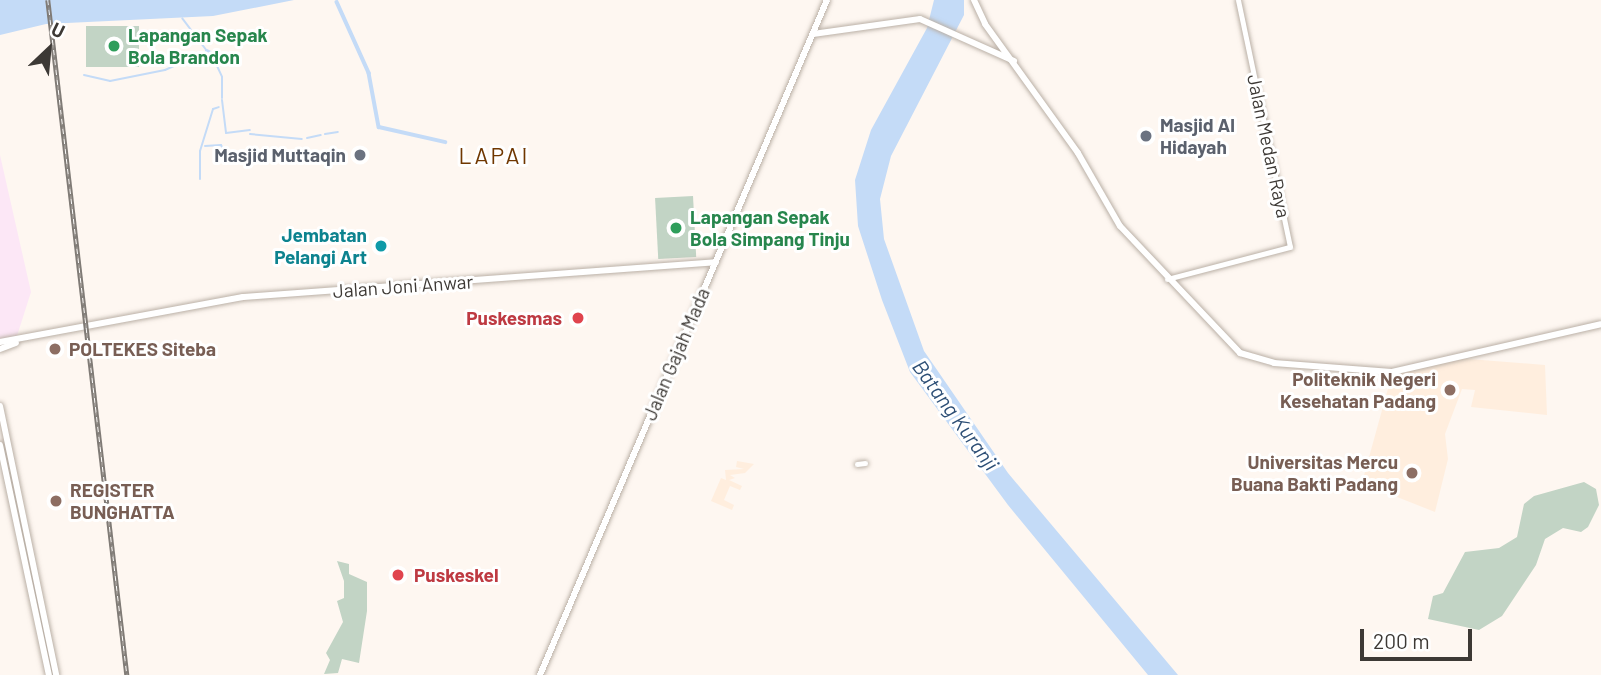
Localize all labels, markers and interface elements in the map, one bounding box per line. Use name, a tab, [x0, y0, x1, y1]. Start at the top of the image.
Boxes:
north arrow	[14, 14, 84, 84]
text: U	[48, 17, 69, 43]
place label: Lapangan Sepak Bola Brandon	[128, 24, 268, 68]
marker: Lapangan Sepak Bola Brandon	[106, 38, 122, 54]
street label: Jalan Medan Raya	[1243, 72, 1295, 220]
place label: Masjid Al Hidayah	[1160, 114, 1235, 158]
marker: Masjid Al Hidayah	[1138, 128, 1154, 144]
district label: LAPAI	[459, 141, 529, 169]
place label: Masjid Muttaqin	[214, 144, 346, 166]
marker: Masjid Muttaqin	[352, 147, 368, 163]
place label: Lapangan Sepak Bola Simpang Tinju	[690, 206, 850, 250]
marker: Lapangan Sepak Bola Simpang Tinju	[668, 220, 684, 236]
place label: Jembatan Pelangi Art	[274, 224, 367, 268]
marker: Jembatan Pelangi Art	[373, 238, 389, 254]
street label: Jalan Joni Anwar	[332, 270, 474, 302]
street label: Jalan Gajah Mada	[638, 284, 714, 424]
place label: Puskesmas	[466, 307, 562, 329]
marker: Puskesmas	[568, 308, 588, 328]
place label: POLTEKES Siteba	[69, 338, 216, 360]
marker: POLTEKES Siteba	[47, 341, 63, 357]
water label: Batang Kuranji	[907, 355, 1005, 475]
place label: Politeknik Negeri Kesehatan Padang	[1280, 368, 1436, 412]
marker: Politeknik Negeri Kesehatan Padang	[1442, 382, 1458, 398]
place label: Universitas Mercu Buana Bakti Padang	[1231, 451, 1398, 495]
marker: Universitas Mercu Buana Bakti Padang	[1404, 465, 1420, 481]
place label: REGISTER BUNGHATTA	[70, 479, 175, 523]
marker: REGISTER BUNGHATTA	[48, 493, 64, 509]
place label: Puskeskel	[414, 564, 499, 586]
marker: Puskeskel	[388, 565, 408, 585]
scale bar	[1363, 616, 1475, 660]
text: 200 m	[1373, 628, 1430, 653]

